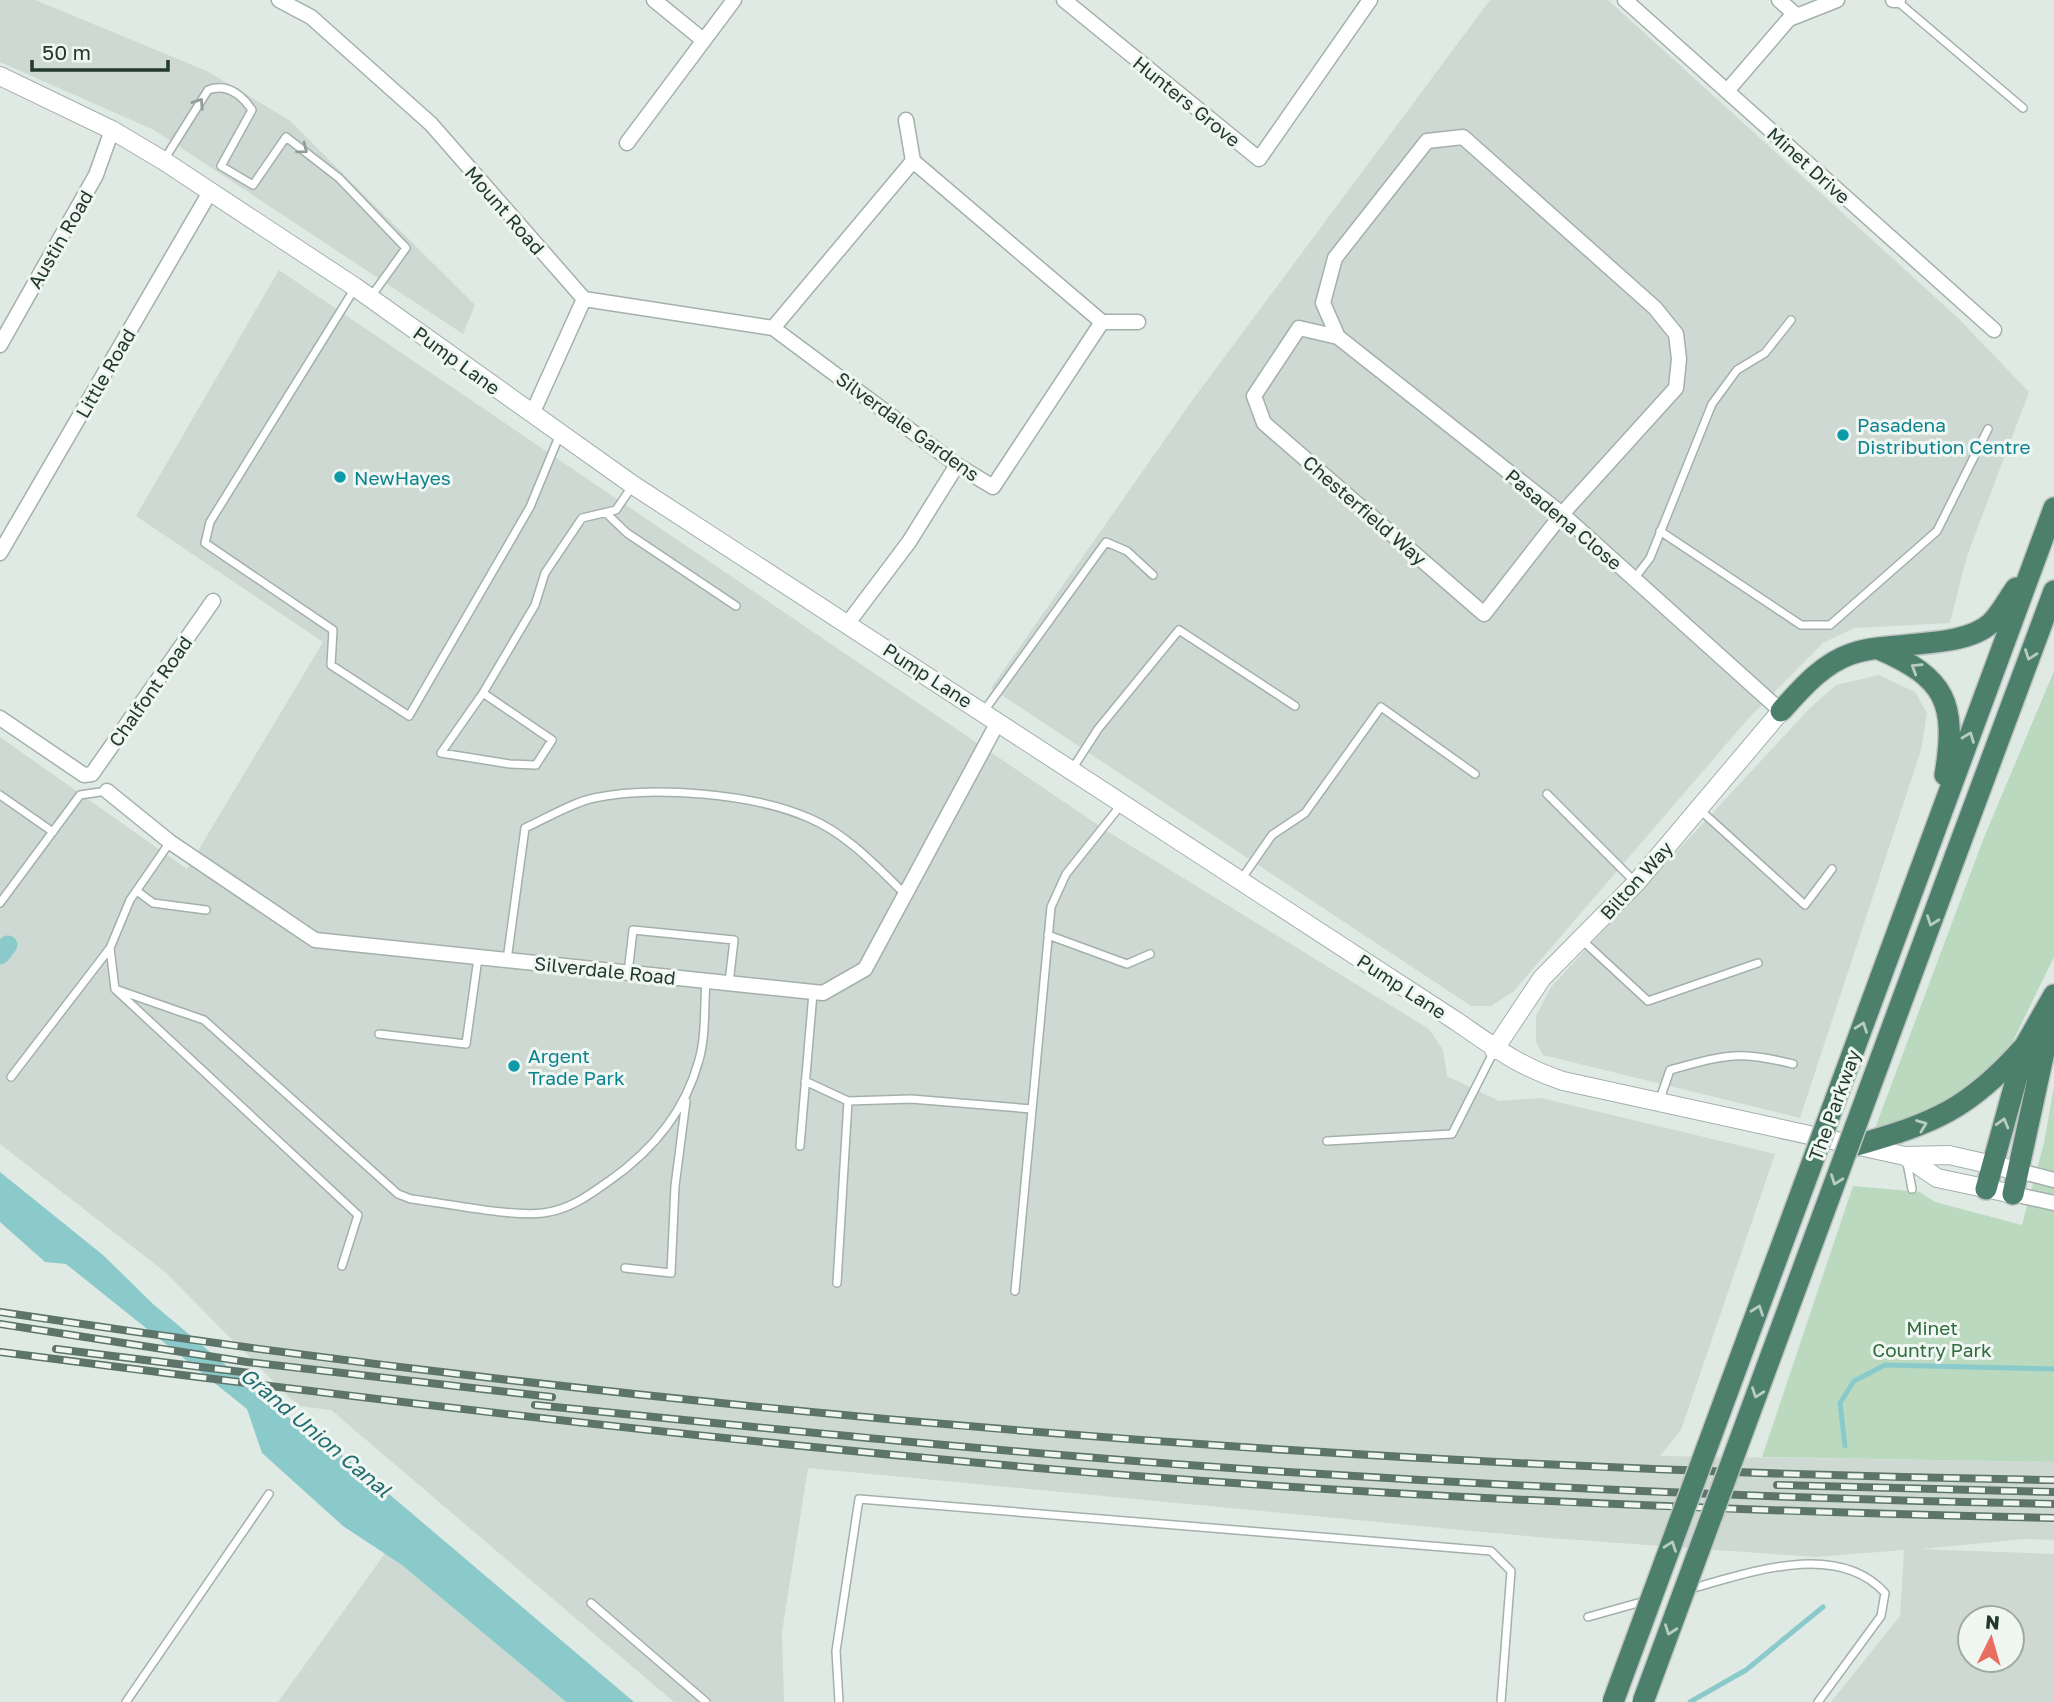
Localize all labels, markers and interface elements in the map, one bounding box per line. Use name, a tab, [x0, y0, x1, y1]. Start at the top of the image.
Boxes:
scale bar	[32, 28, 168, 72]
text: 50 m	[42, 39, 91, 65]
street label: Hunters Grove	[1129, 51, 1245, 151]
one-way arrow	[191, 97, 204, 110]
street label: Minet Drive	[1763, 122, 1855, 208]
one-way arrow	[295, 141, 308, 154]
street label: Mount Road	[460, 161, 550, 259]
street label: Austin Road	[23, 186, 97, 292]
street label: Pump Lane	[409, 321, 505, 399]
street label: Little Road	[70, 324, 140, 422]
street label: Silverdale Gardens	[832, 366, 984, 486]
place label: Pasadena Distribution Centre	[1857, 413, 2031, 458]
marker: Pasadena Distribution Centre	[1835, 427, 1851, 443]
street label: Chesterfield Way	[1299, 450, 1432, 570]
street label: Pasadena Close	[1501, 464, 1627, 574]
place label: NewHayes	[354, 466, 451, 489]
marker: NewHayes	[332, 469, 348, 485]
street label: Chalfont Road	[103, 631, 197, 751]
street label: Pump Lane	[879, 638, 977, 712]
one-way arrow	[2024, 649, 2038, 661]
one-way arrow	[1911, 664, 1924, 677]
one-way arrow	[1960, 731, 1974, 743]
street label: Bilton Way	[1595, 836, 1677, 924]
one-way arrow	[1926, 914, 1940, 926]
street label: Pump Lane	[1353, 949, 1451, 1023]
street label: Silverdale Road	[533, 951, 677, 989]
one-way arrow	[1854, 1022, 1868, 1034]
place label: Argent Trade Park	[528, 1044, 625, 1089]
street label: The Parkway	[1803, 1046, 1865, 1164]
marker: Argent Trade Park	[506, 1058, 522, 1074]
one-way arrow	[1994, 1117, 2009, 1129]
one-way arrow	[1916, 1119, 1928, 1133]
one-way arrow	[1830, 1173, 1844, 1185]
one-way arrow	[1750, 1304, 1764, 1316]
park label: Minet Country Park	[1872, 1316, 1992, 1361]
water label: Grand Union Canal	[236, 1362, 397, 1503]
one-way arrow	[1751, 1387, 1765, 1399]
one-way arrow	[1663, 1541, 1677, 1553]
north arrow	[1956, 1604, 2026, 1674]
text: N	[1984, 1609, 2001, 1634]
one-way arrow	[1664, 1623, 1678, 1635]

